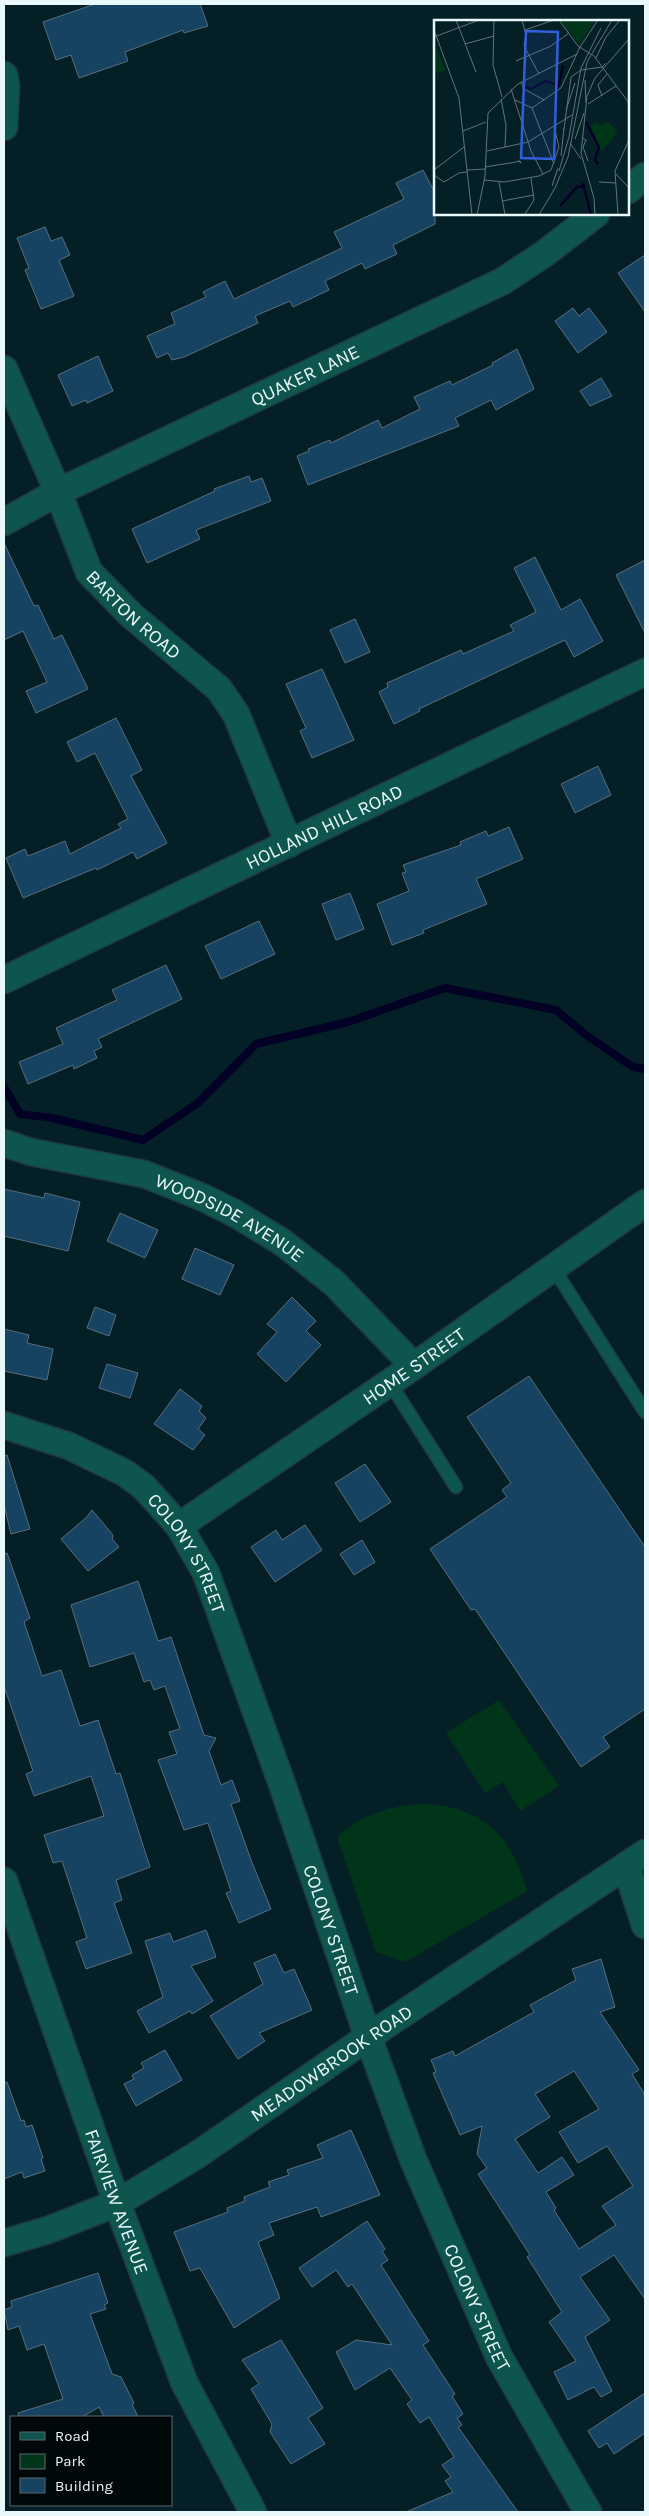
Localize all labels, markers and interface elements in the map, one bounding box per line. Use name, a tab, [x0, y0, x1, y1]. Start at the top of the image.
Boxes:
inset map	[434, 20, 629, 215]
street label: QUAKER LANE	[247, 341, 363, 411]
street label: BARTON ROAD	[81, 566, 185, 664]
street label: HOLLAND HILL ROAD	[242, 780, 406, 874]
street label: WOODSIDE AVENUE	[152, 1170, 308, 1267]
street label: HOME STREET	[359, 1323, 470, 1410]
street label: COLONY STREET	[143, 1489, 230, 1617]
street label: COLONY STREET	[298, 1862, 363, 1999]
street label: MEADOWBROOK ROAD	[247, 2001, 417, 2127]
street label: FAIRVIEW AVENUE	[80, 2126, 153, 2278]
street label: COLONY STREET	[439, 2241, 515, 2376]
legend	[10, 2416, 172, 2506]
text: Road	[55, 2427, 90, 2445]
text: Park	[55, 2452, 85, 2470]
text: Building	[55, 2477, 113, 2495]

